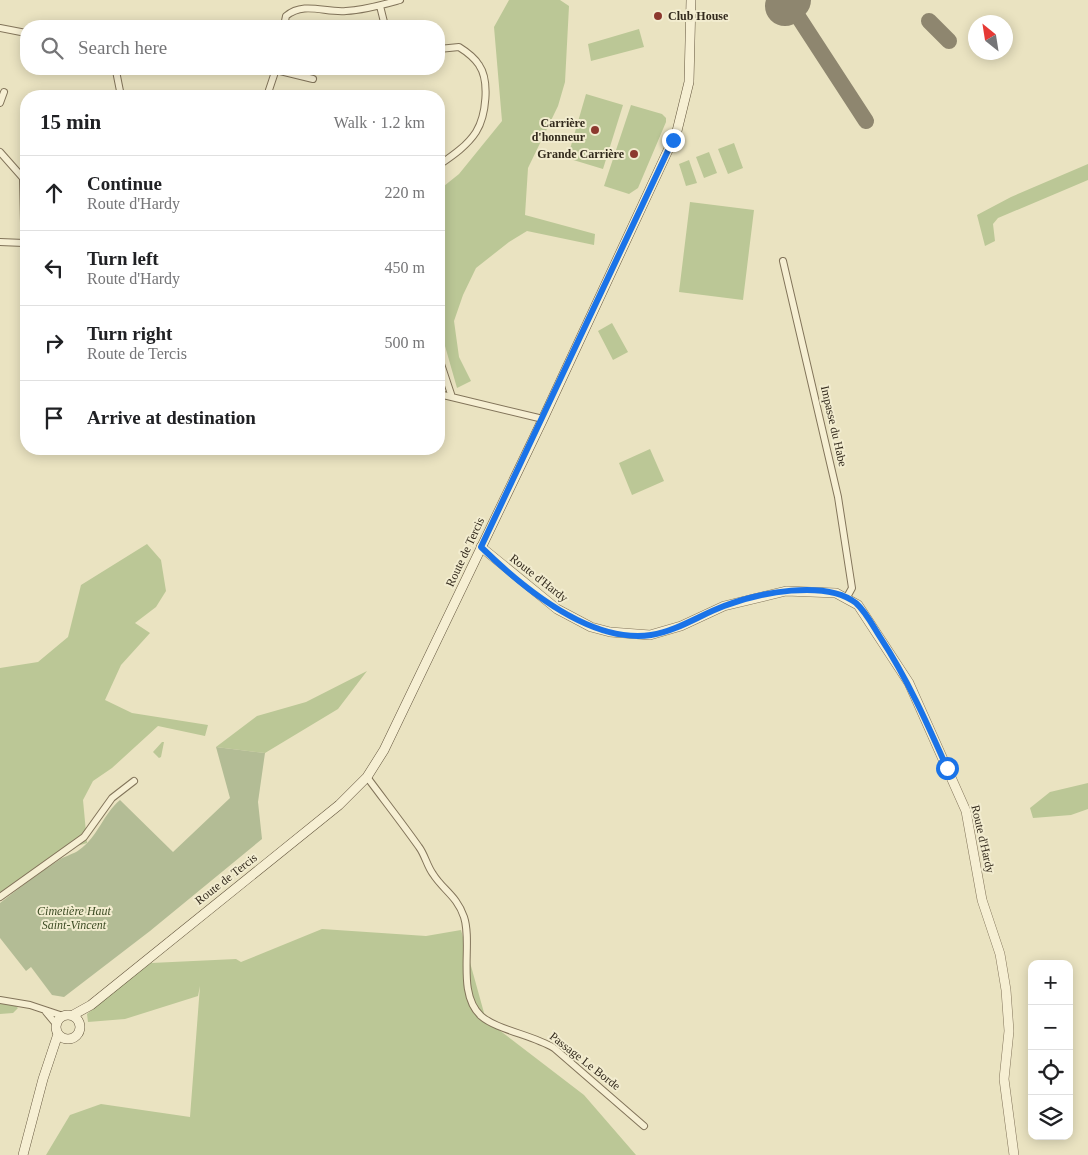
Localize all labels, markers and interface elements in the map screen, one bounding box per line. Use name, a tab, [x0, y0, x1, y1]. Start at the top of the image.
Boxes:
place label: Club House	[668, 9, 729, 23]
marker: Club House	[652, 10, 664, 22]
north arrow	[968, 15, 1013, 60]
search box	[20, 20, 445, 75]
icon: search	[38, 34, 66, 62]
text: Search here	[78, 37, 167, 58]
text: 15 min	[40, 110, 101, 134]
text: Walk · 1.2 km	[334, 114, 425, 131]
place label: Carrière d'honneur	[532, 116, 586, 144]
marker: Carrière d'honneur	[589, 124, 601, 136]
route end	[662, 129, 685, 152]
place label: Grande Carrière	[537, 147, 625, 161]
marker: Grande Carrière	[628, 148, 640, 160]
text: Continue	[87, 173, 162, 194]
icon: ahead	[40, 179, 68, 207]
text: 220 m	[385, 184, 425, 201]
text: Route d'Hardy	[87, 195, 180, 212]
text: Turn left	[87, 248, 159, 269]
icon: left	[40, 254, 68, 282]
text: 450 m	[385, 259, 425, 276]
text: Route d'Hardy	[87, 270, 180, 287]
text: Turn right	[87, 323, 172, 344]
icon: right	[40, 329, 68, 357]
text: 500 m	[385, 334, 425, 351]
text: Route de Tercis	[87, 345, 187, 362]
street label: Impasse du Habe	[818, 384, 850, 468]
icon: arrive	[40, 404, 68, 432]
text: Arrive at destination	[87, 407, 256, 428]
street label: Route de Tercis	[443, 515, 487, 589]
street label: Route d'Hardy	[507, 551, 571, 605]
route start	[936, 757, 959, 780]
street label: Route d'Hardy	[968, 803, 998, 875]
street label: Route de Tercis	[192, 850, 260, 908]
park label: Cimetière Haut Saint-Vincent	[37, 904, 112, 932]
map controls	[1028, 960, 1073, 1140]
button: +	[1028, 960, 1073, 1005]
button: −	[1028, 1005, 1073, 1050]
street label: Passage Le Borde	[547, 1029, 623, 1093]
button: locate	[1028, 1050, 1073, 1095]
button: layers	[1028, 1095, 1073, 1140]

